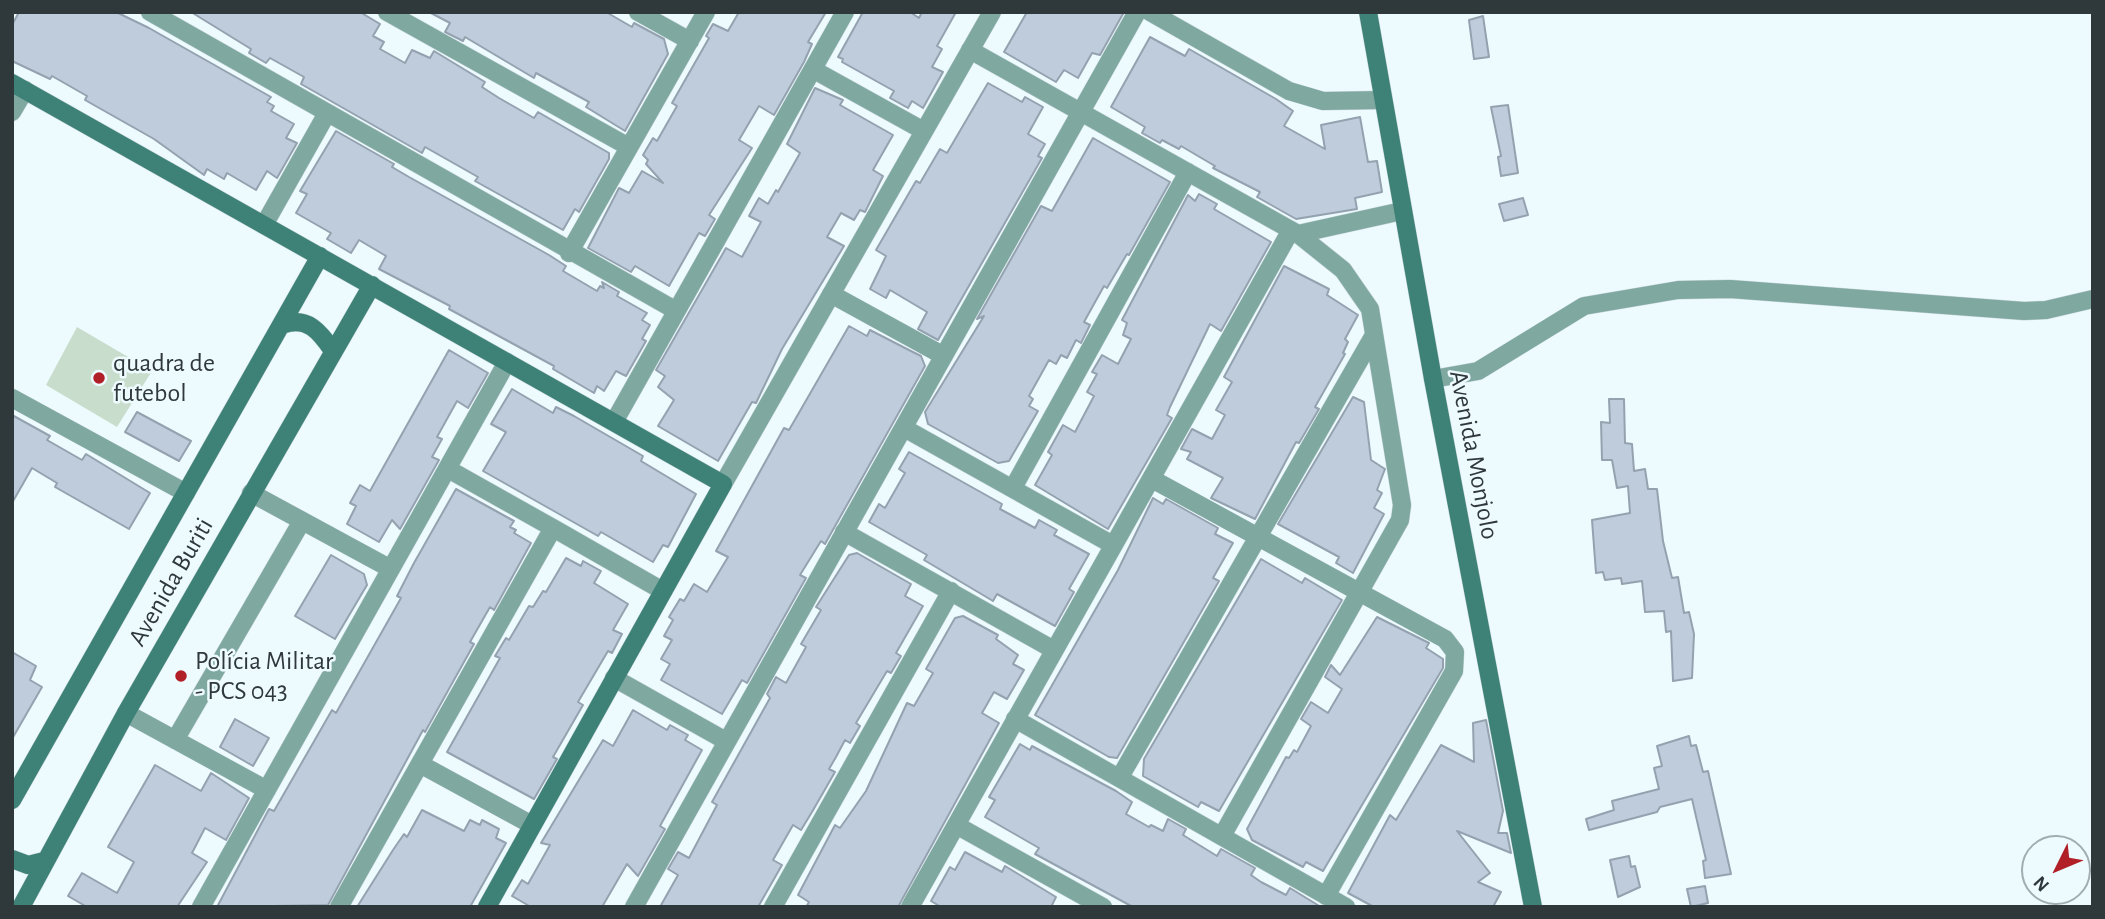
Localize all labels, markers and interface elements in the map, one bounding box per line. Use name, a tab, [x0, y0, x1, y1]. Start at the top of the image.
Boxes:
place label: quadra de futebol	[113, 347, 215, 408]
street label: Avenida Monjolo	[1442, 368, 1506, 542]
marker: quadra de futebol	[91, 370, 107, 386]
street label: Avenida Buriti	[122, 512, 220, 652]
place label: Polícia Militar - PCS 043	[195, 645, 333, 706]
marker: Polícia Militar - PCS 043	[173, 668, 189, 684]
north arrow	[2021, 835, 2091, 905]
text: N	[2030, 872, 2053, 895]

